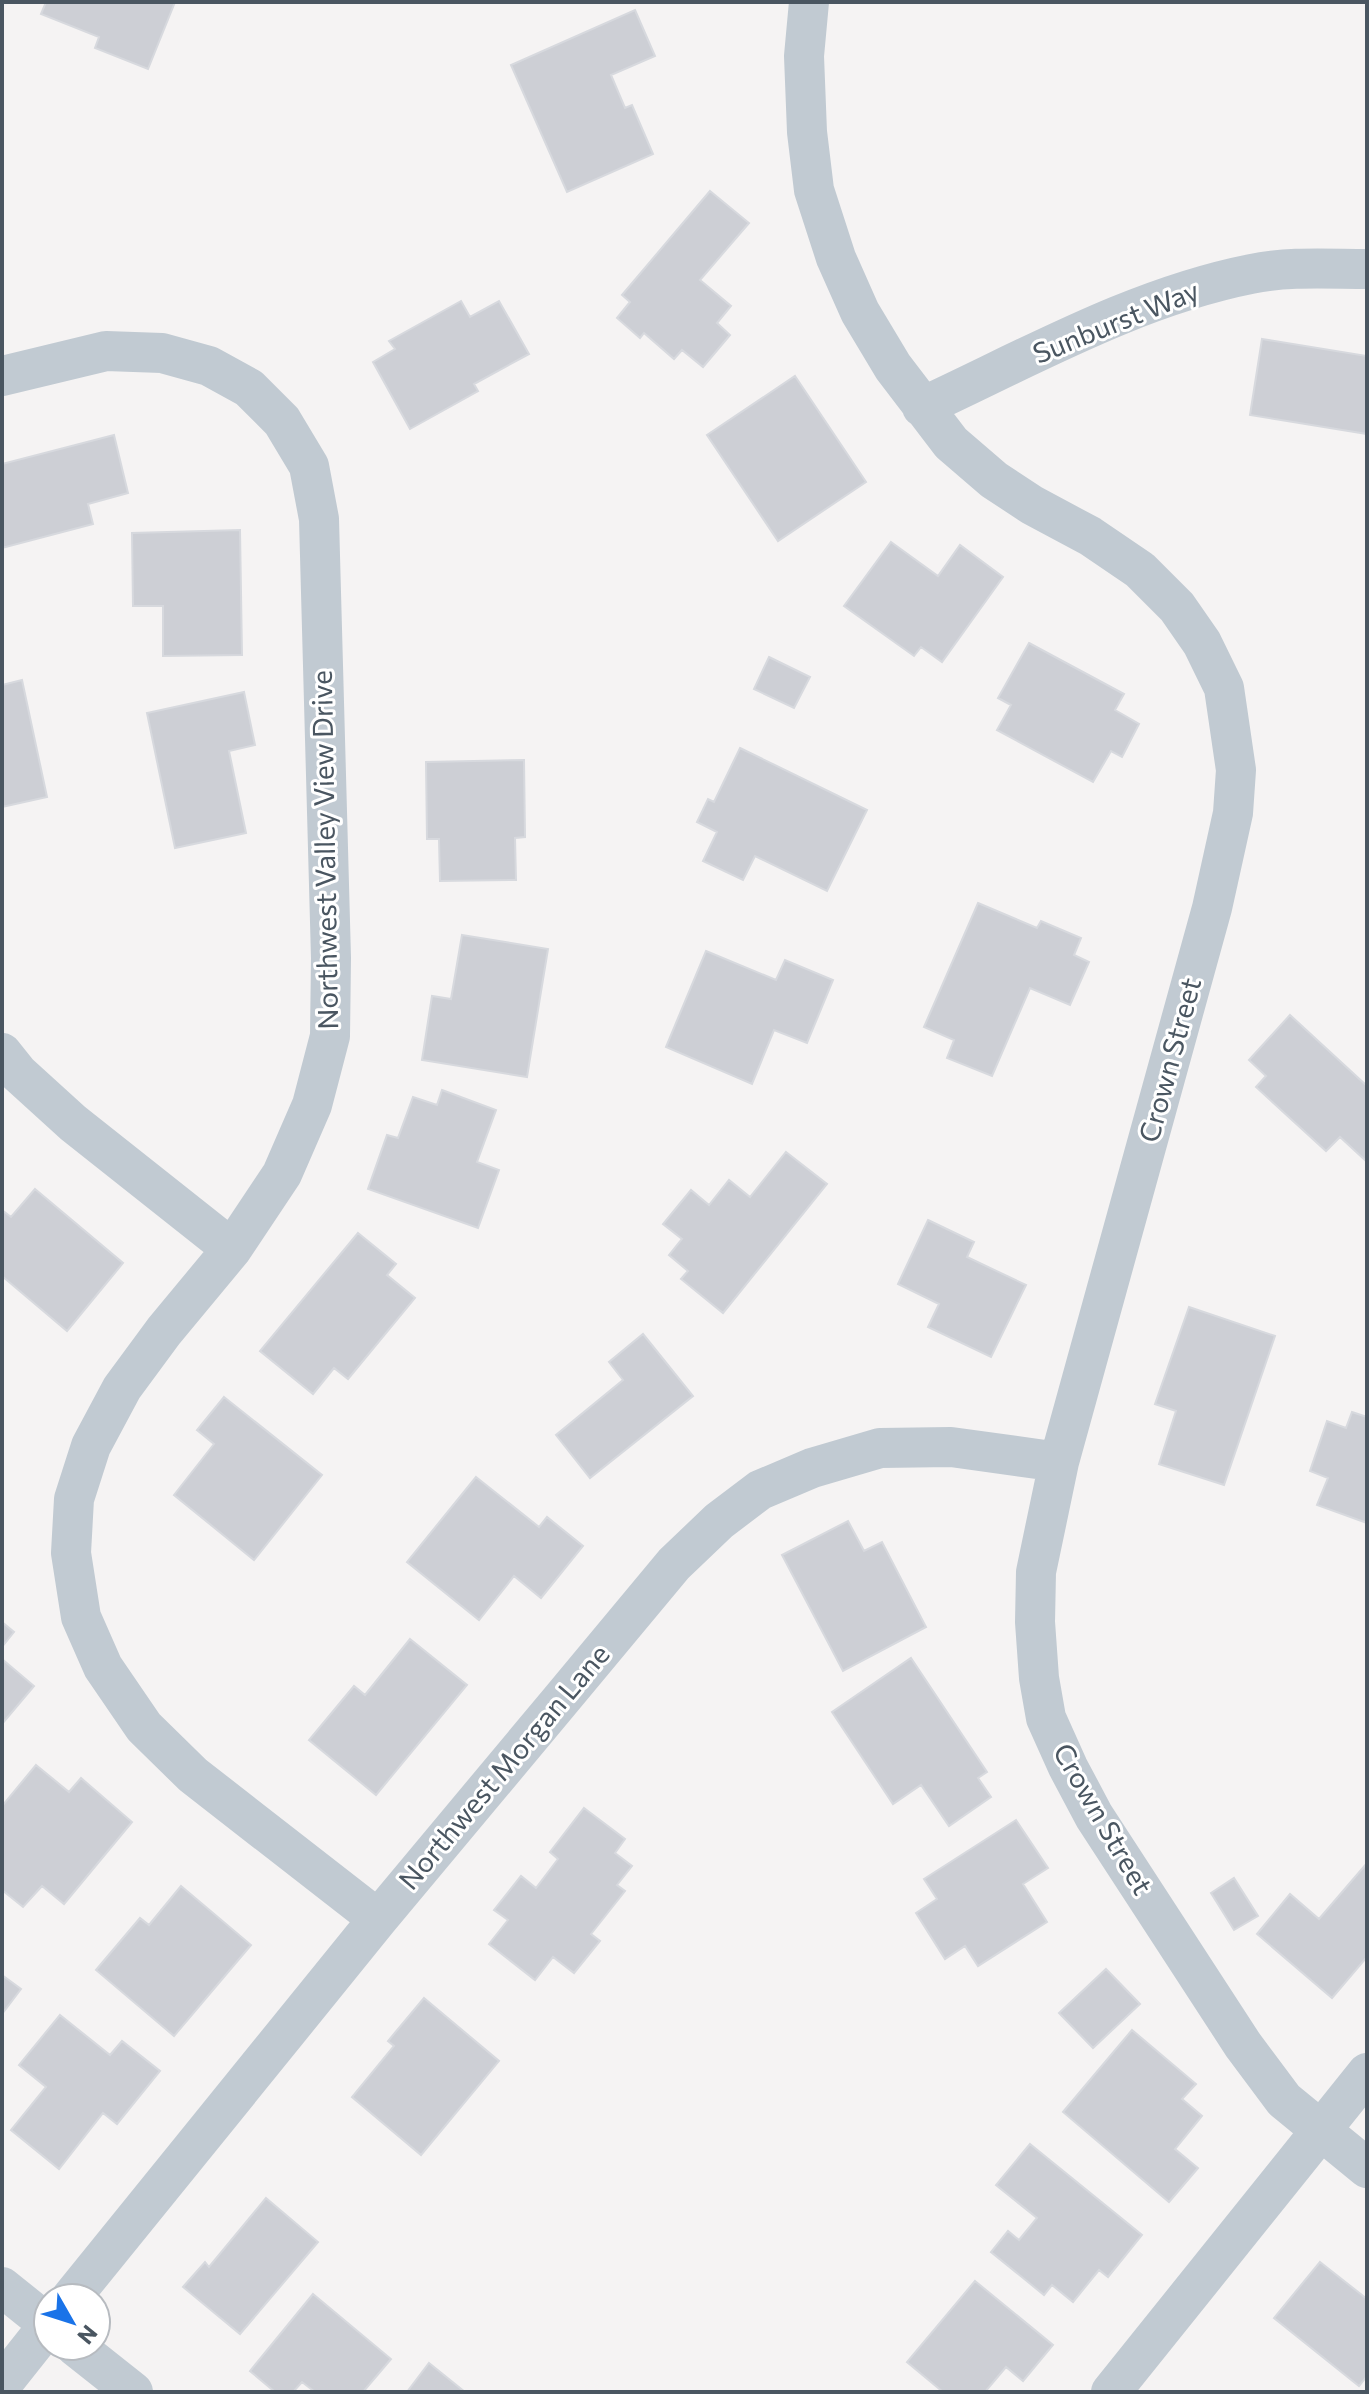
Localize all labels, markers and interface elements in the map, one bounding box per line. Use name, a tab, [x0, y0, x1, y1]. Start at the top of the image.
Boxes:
street label: Sunburst Way	[1027, 272, 1204, 370]
street label: Northwest Valley View Drive	[304, 670, 344, 1030]
street label: Crown Street	[1131, 974, 1207, 1146]
street label: Northwest Morgan Lane	[391, 1637, 616, 1896]
street label: Crown Street	[1047, 1737, 1161, 1900]
north arrow	[32, 2282, 112, 2362]
text: N	[72, 2320, 104, 2350]

